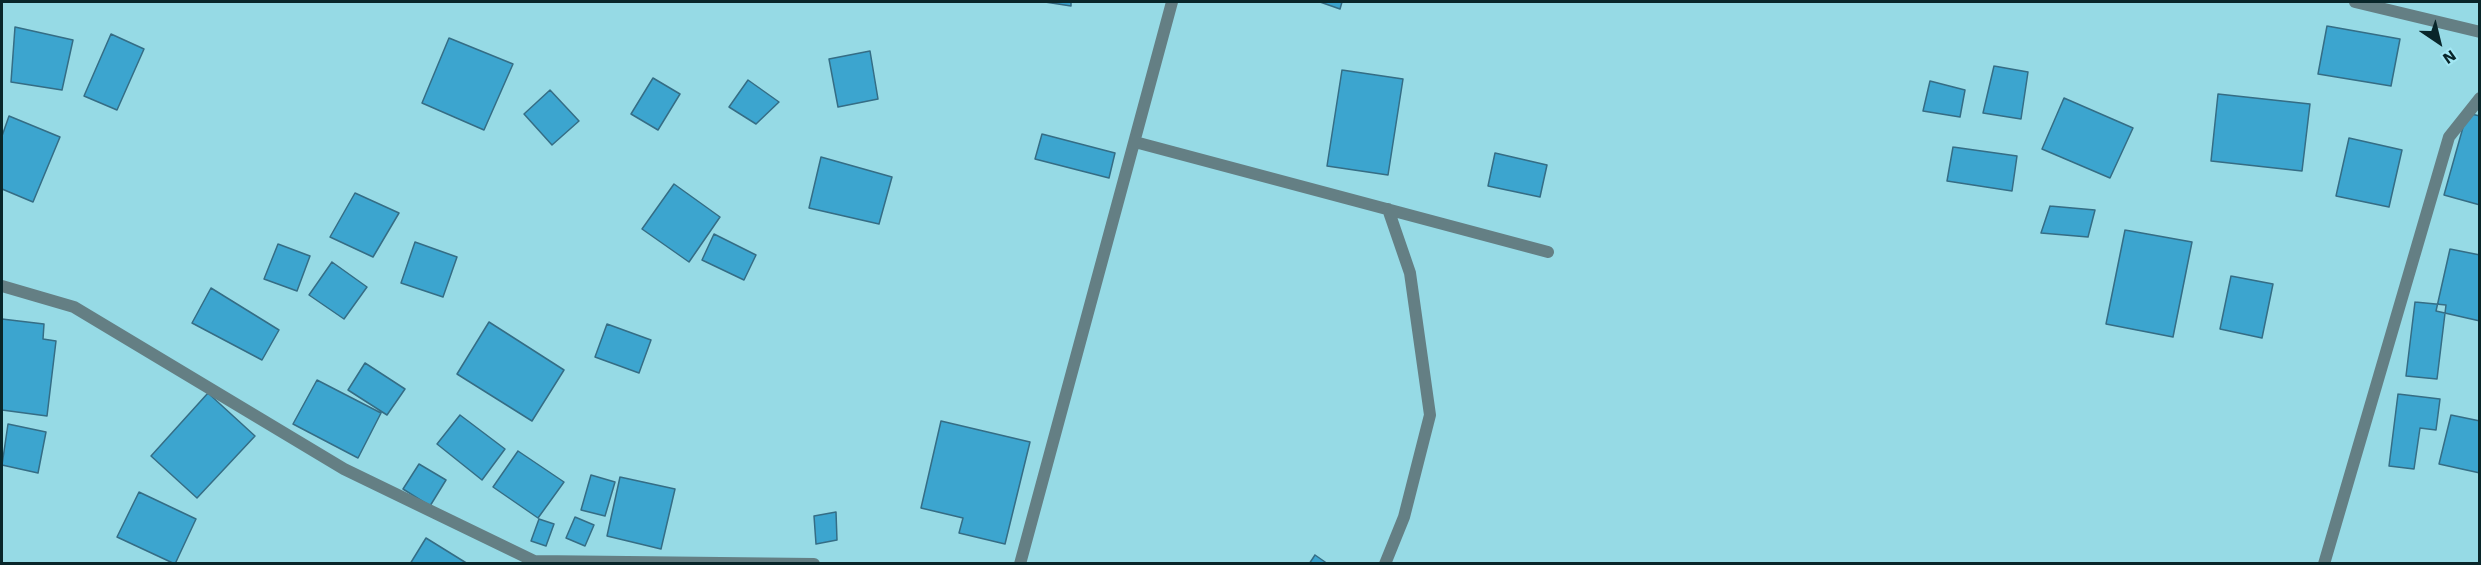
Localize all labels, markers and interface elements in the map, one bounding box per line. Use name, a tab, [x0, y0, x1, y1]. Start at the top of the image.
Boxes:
north arrow	[2409, 12, 2469, 72]
text: N	[2439, 46, 2460, 68]

